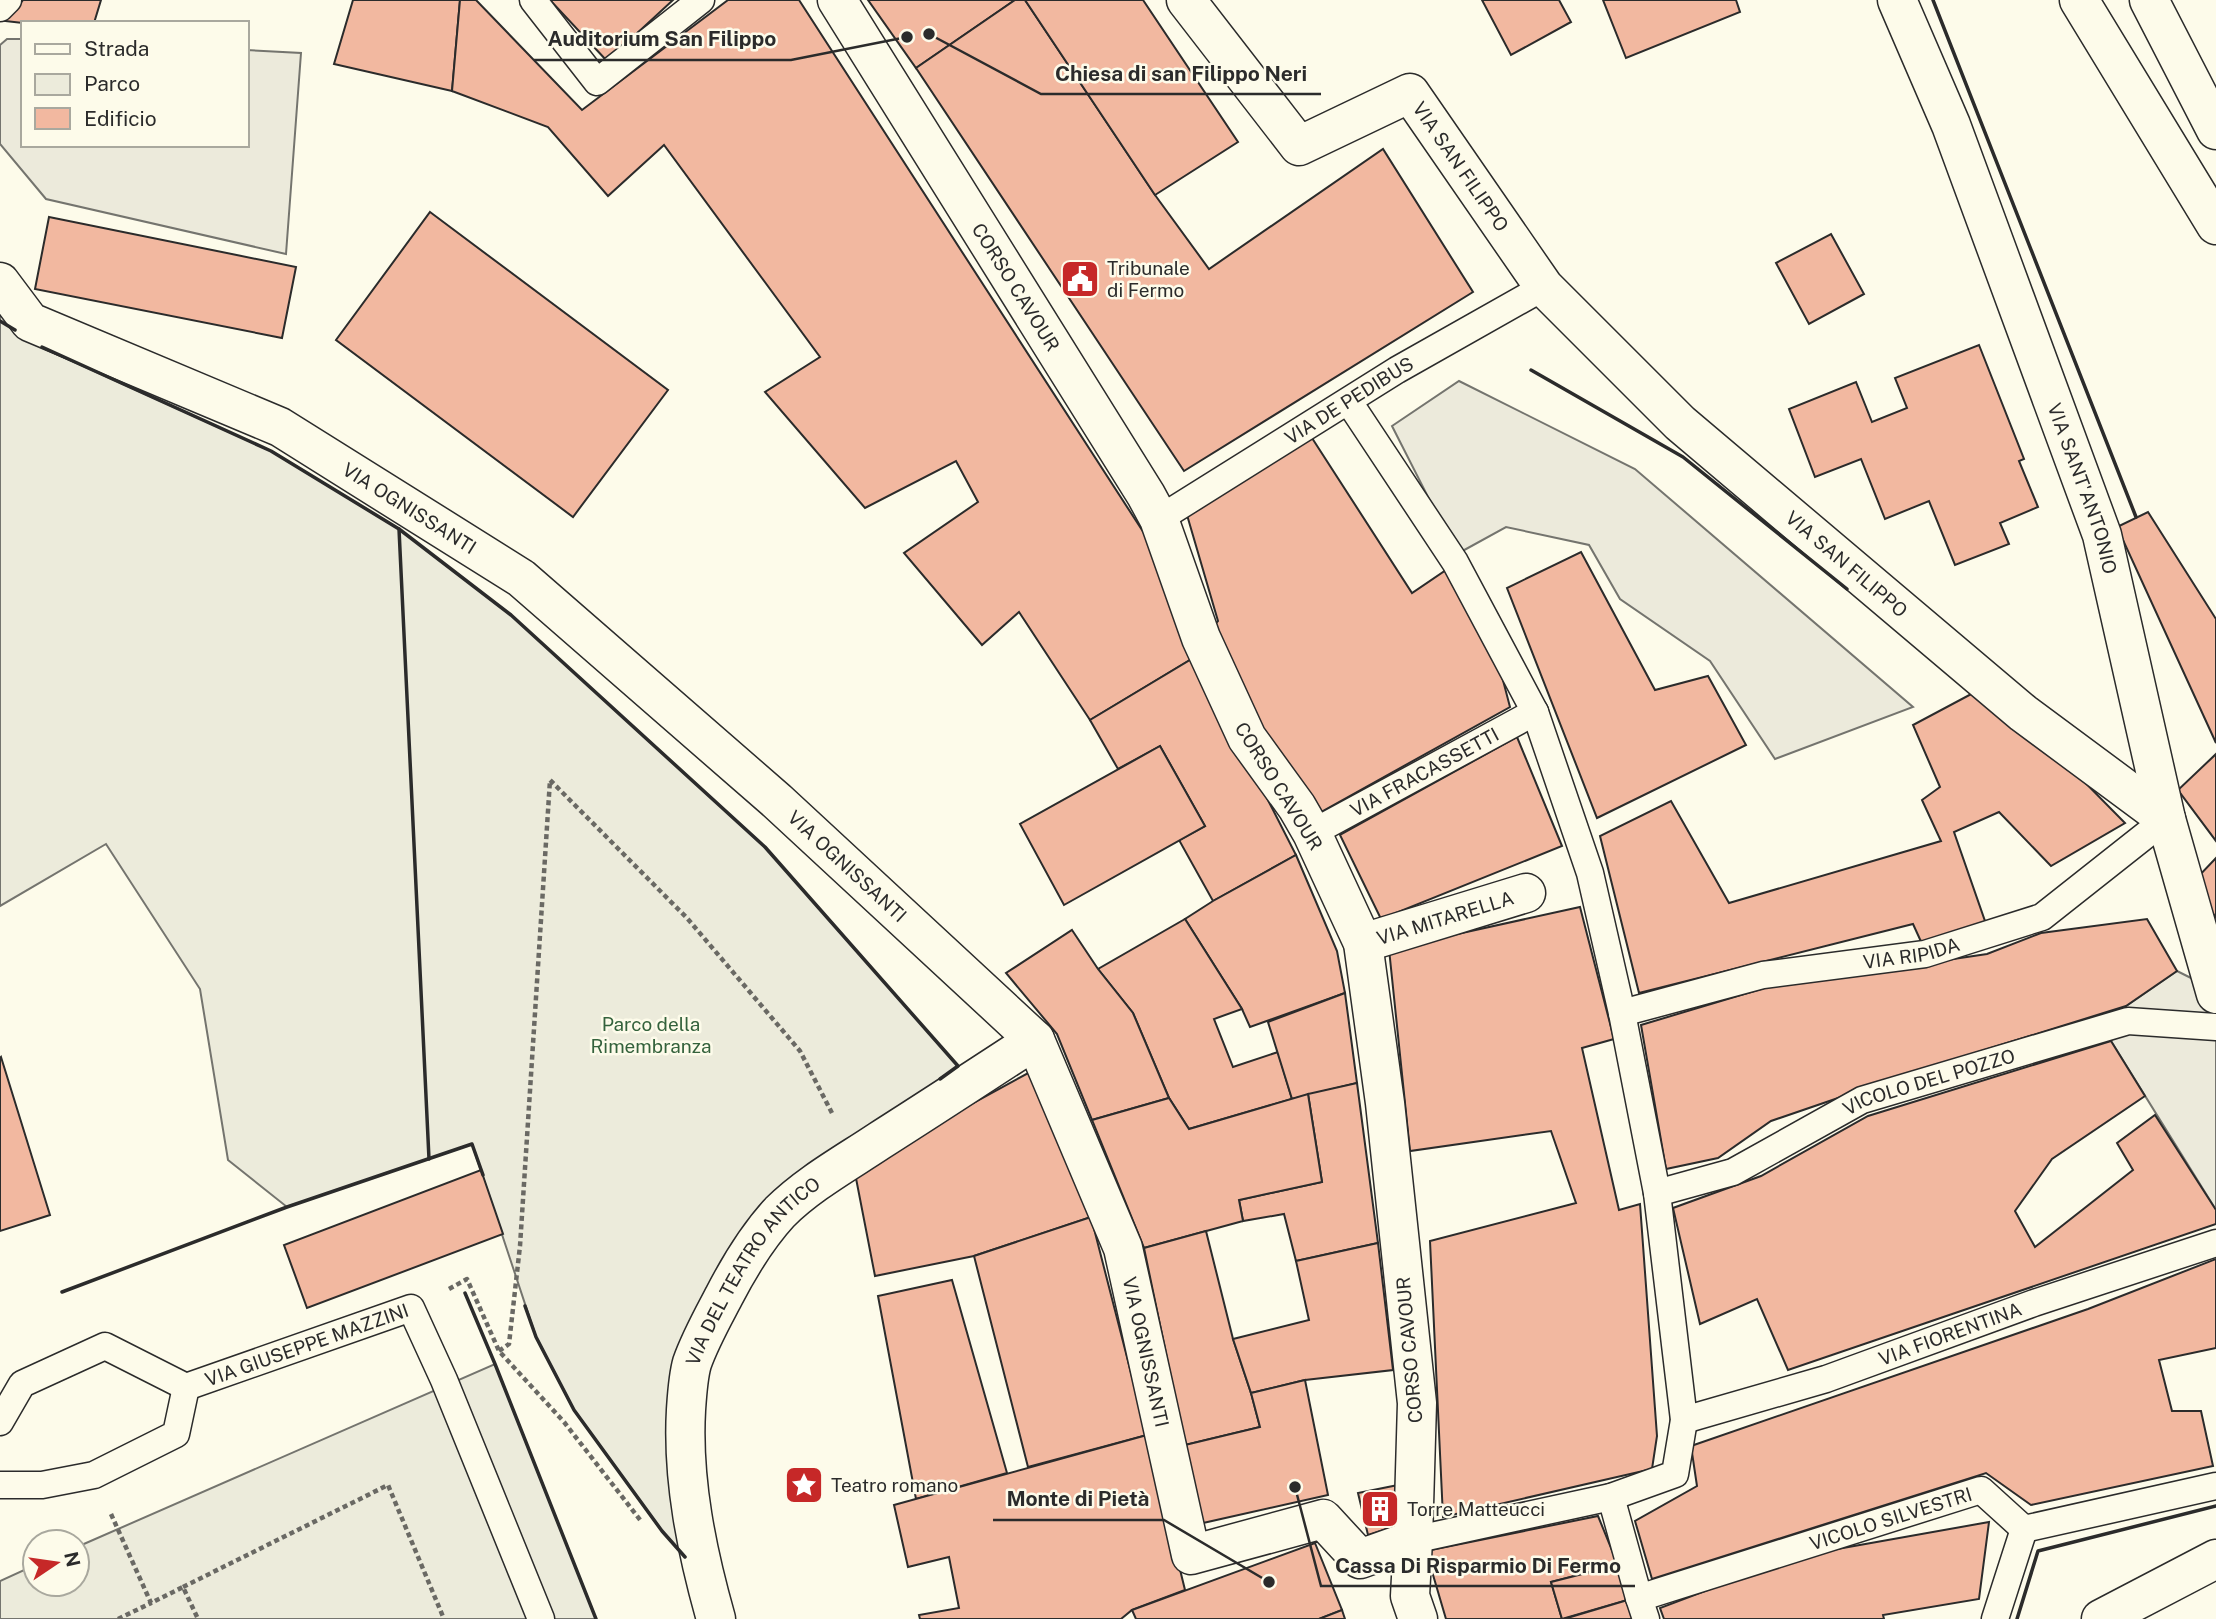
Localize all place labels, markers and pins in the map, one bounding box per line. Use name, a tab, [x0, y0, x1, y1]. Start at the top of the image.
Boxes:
callout: Auditorium San Filippo	[534, 18, 791, 60]
callout: Chiesa di san Filippo Neri	[1041, 52, 1321, 94]
place label: Tribunale di Fermo	[1107, 257, 1190, 301]
public building icon: Tribunale di Fermo	[1059, 258, 1101, 300]
place icon: Teatro romano	[783, 1464, 825, 1506]
place label: Teatro romano	[831, 1474, 958, 1496]
callout: Monte di Pietà	[993, 1478, 1164, 1520]
building icon: Torre Matteucci	[1359, 1488, 1401, 1530]
place label: Torre Matteucci	[1407, 1498, 1545, 1520]
callout: Cassa Di Risparmio Di Fermo	[1321, 1544, 1635, 1586]

